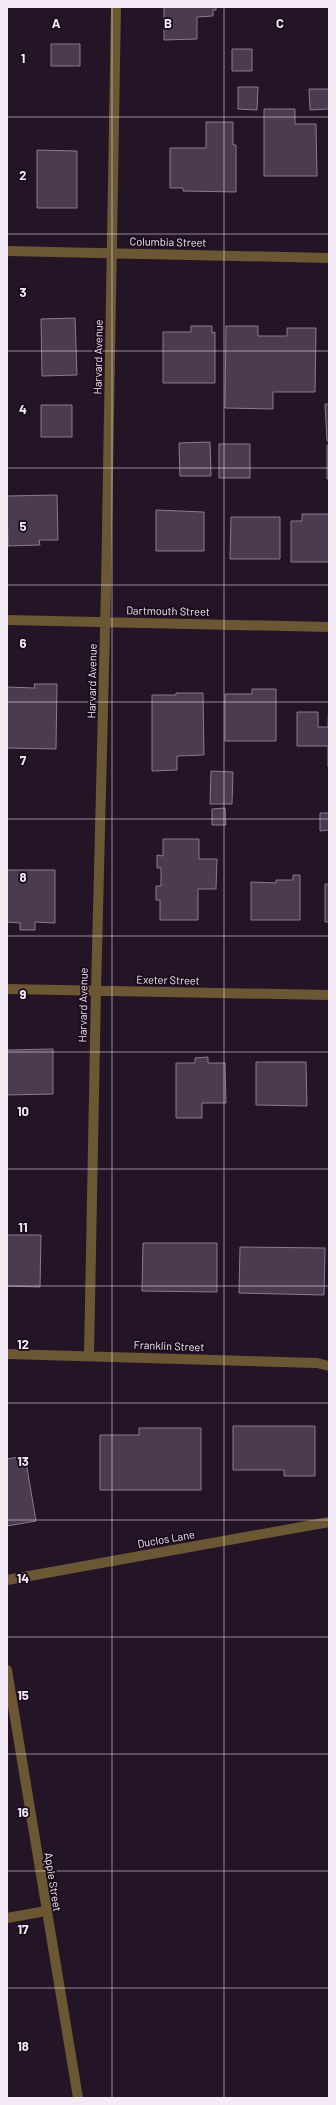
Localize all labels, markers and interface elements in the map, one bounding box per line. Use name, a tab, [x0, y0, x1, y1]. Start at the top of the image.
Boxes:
text: A	[52, 15, 61, 31]
text: B	[164, 15, 172, 31]
text: C	[276, 15, 284, 31]
text: 1	[21, 50, 25, 66]
text: 2	[19, 167, 27, 183]
street label: Columbia Street	[129, 234, 207, 249]
text: 3	[19, 284, 27, 300]
street label: Harvard Avenue	[90, 319, 105, 395]
text: 4	[19, 401, 27, 417]
text: 5	[19, 518, 27, 534]
street label: Dartmouth Street	[126, 603, 210, 618]
text: 6	[20, 635, 27, 651]
street label: Harvard Avenue	[84, 643, 99, 719]
text: 7	[20, 752, 27, 768]
text: 8	[19, 869, 27, 885]
street label: Harvard Avenue	[75, 967, 90, 1043]
street label: Exeter Street	[136, 972, 200, 987]
text: 9	[20, 986, 27, 1002]
text: 10	[17, 1103, 29, 1119]
text: 11	[18, 1219, 28, 1235]
text: 12	[17, 1336, 29, 1352]
street label: Franklin Street	[133, 1338, 205, 1353]
text: 13	[17, 1453, 29, 1469]
street label: Duclos Lane	[136, 1527, 196, 1550]
text: 14	[17, 1570, 29, 1586]
text: 15	[17, 1687, 29, 1703]
text: 16	[17, 1804, 29, 1820]
street label: Apple Street	[42, 1852, 65, 1912]
text: 17	[17, 1921, 29, 1937]
text: 18	[17, 2038, 29, 2054]

